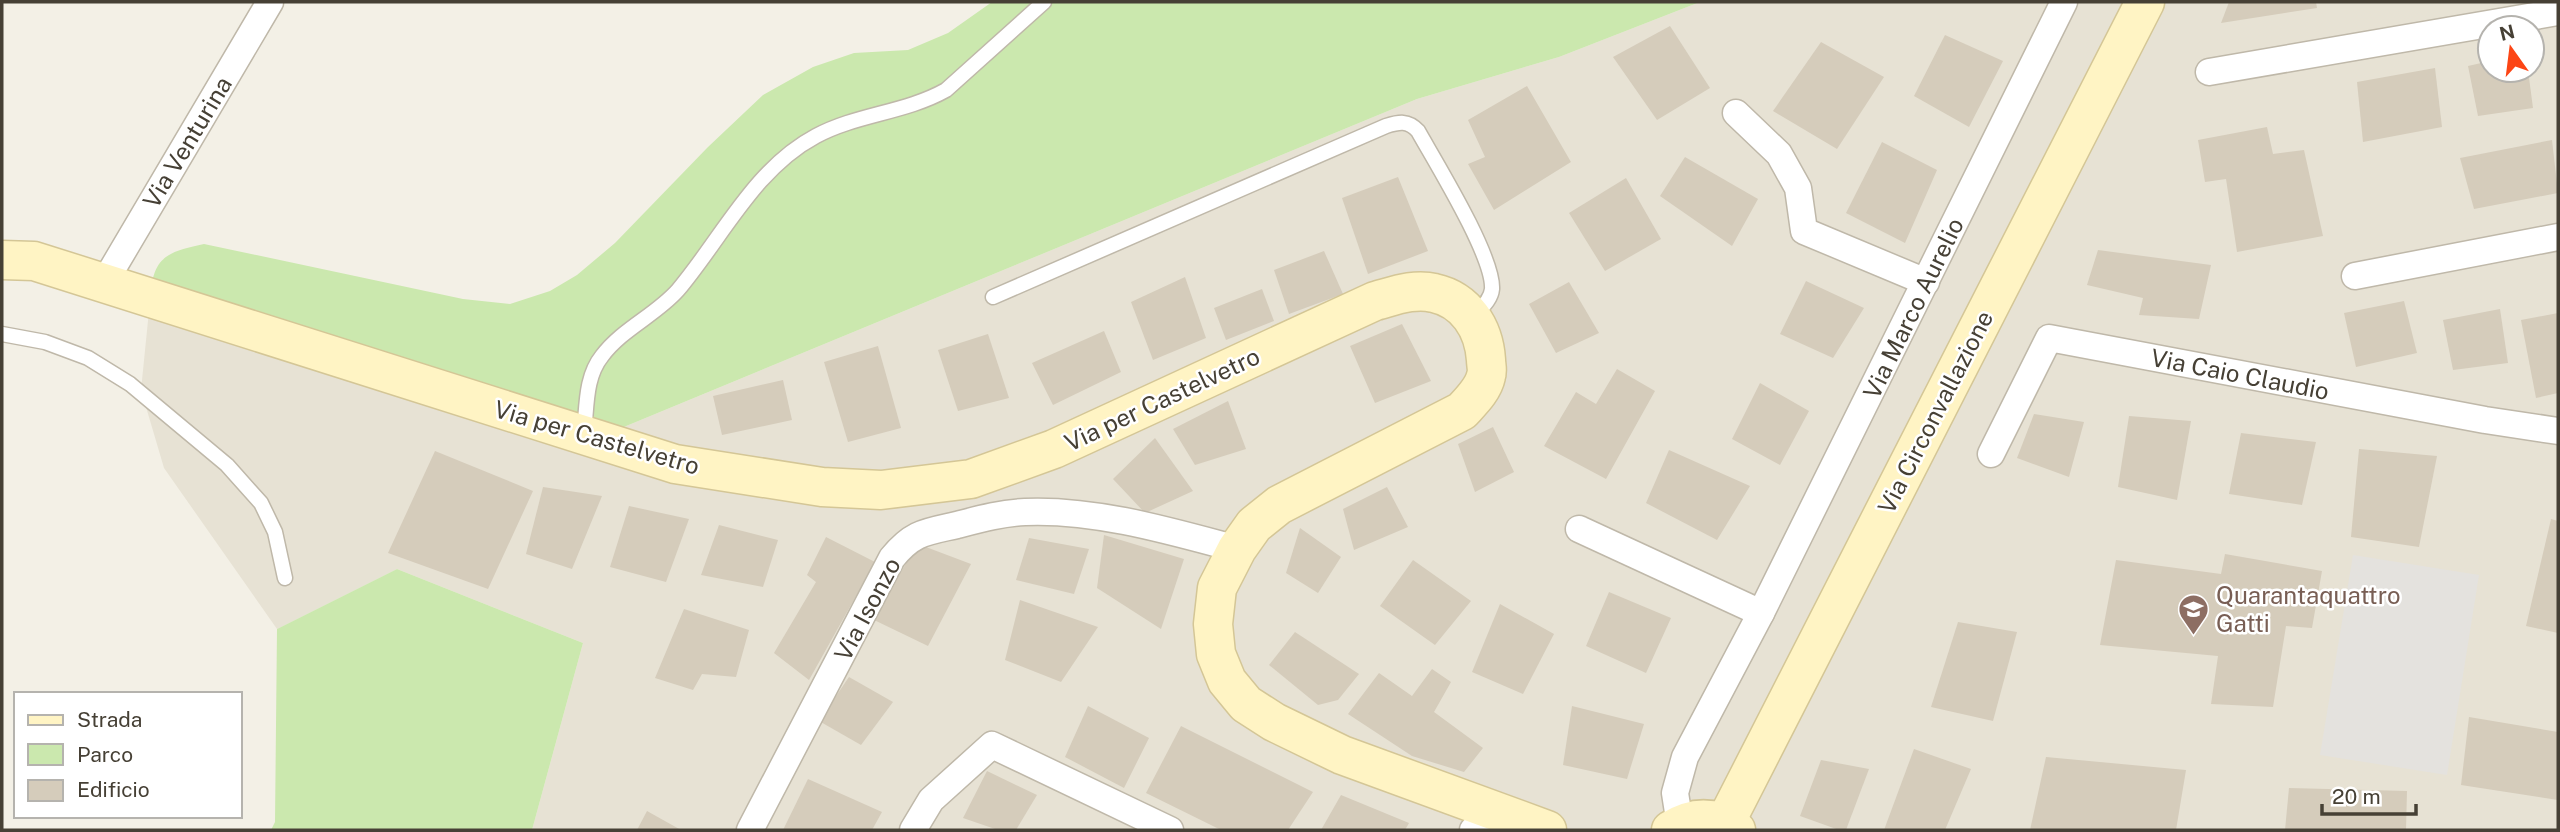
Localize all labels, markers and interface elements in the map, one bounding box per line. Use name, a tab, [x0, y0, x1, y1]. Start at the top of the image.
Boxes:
north arrow	[2476, 14, 2546, 84]
text: N	[2497, 20, 2517, 45]
street label: Via Venturina	[137, 71, 237, 213]
street label: Via Marco Aurelio	[1857, 213, 1969, 403]
street label: Via Circonvallazione	[1872, 306, 1998, 518]
street label: Via per Castelvetro	[1060, 341, 1264, 457]
street label: Via Caio Claudio	[2149, 343, 2331, 405]
street label: Via per Castelvetro	[491, 394, 703, 480]
street label: Via Isonzo	[828, 553, 906, 665]
place label: Quarantaquattro Gatti	[2216, 581, 2400, 637]
school or university icon: Quarantaquattro Gatti	[2176, 592, 2210, 636]
legend	[14, 692, 242, 818]
text: Strada	[77, 707, 142, 732]
text: Parco	[77, 742, 133, 767]
scale bar	[2322, 772, 2416, 816]
text: Edificio	[77, 777, 150, 802]
text: 20 m	[2332, 784, 2381, 809]

